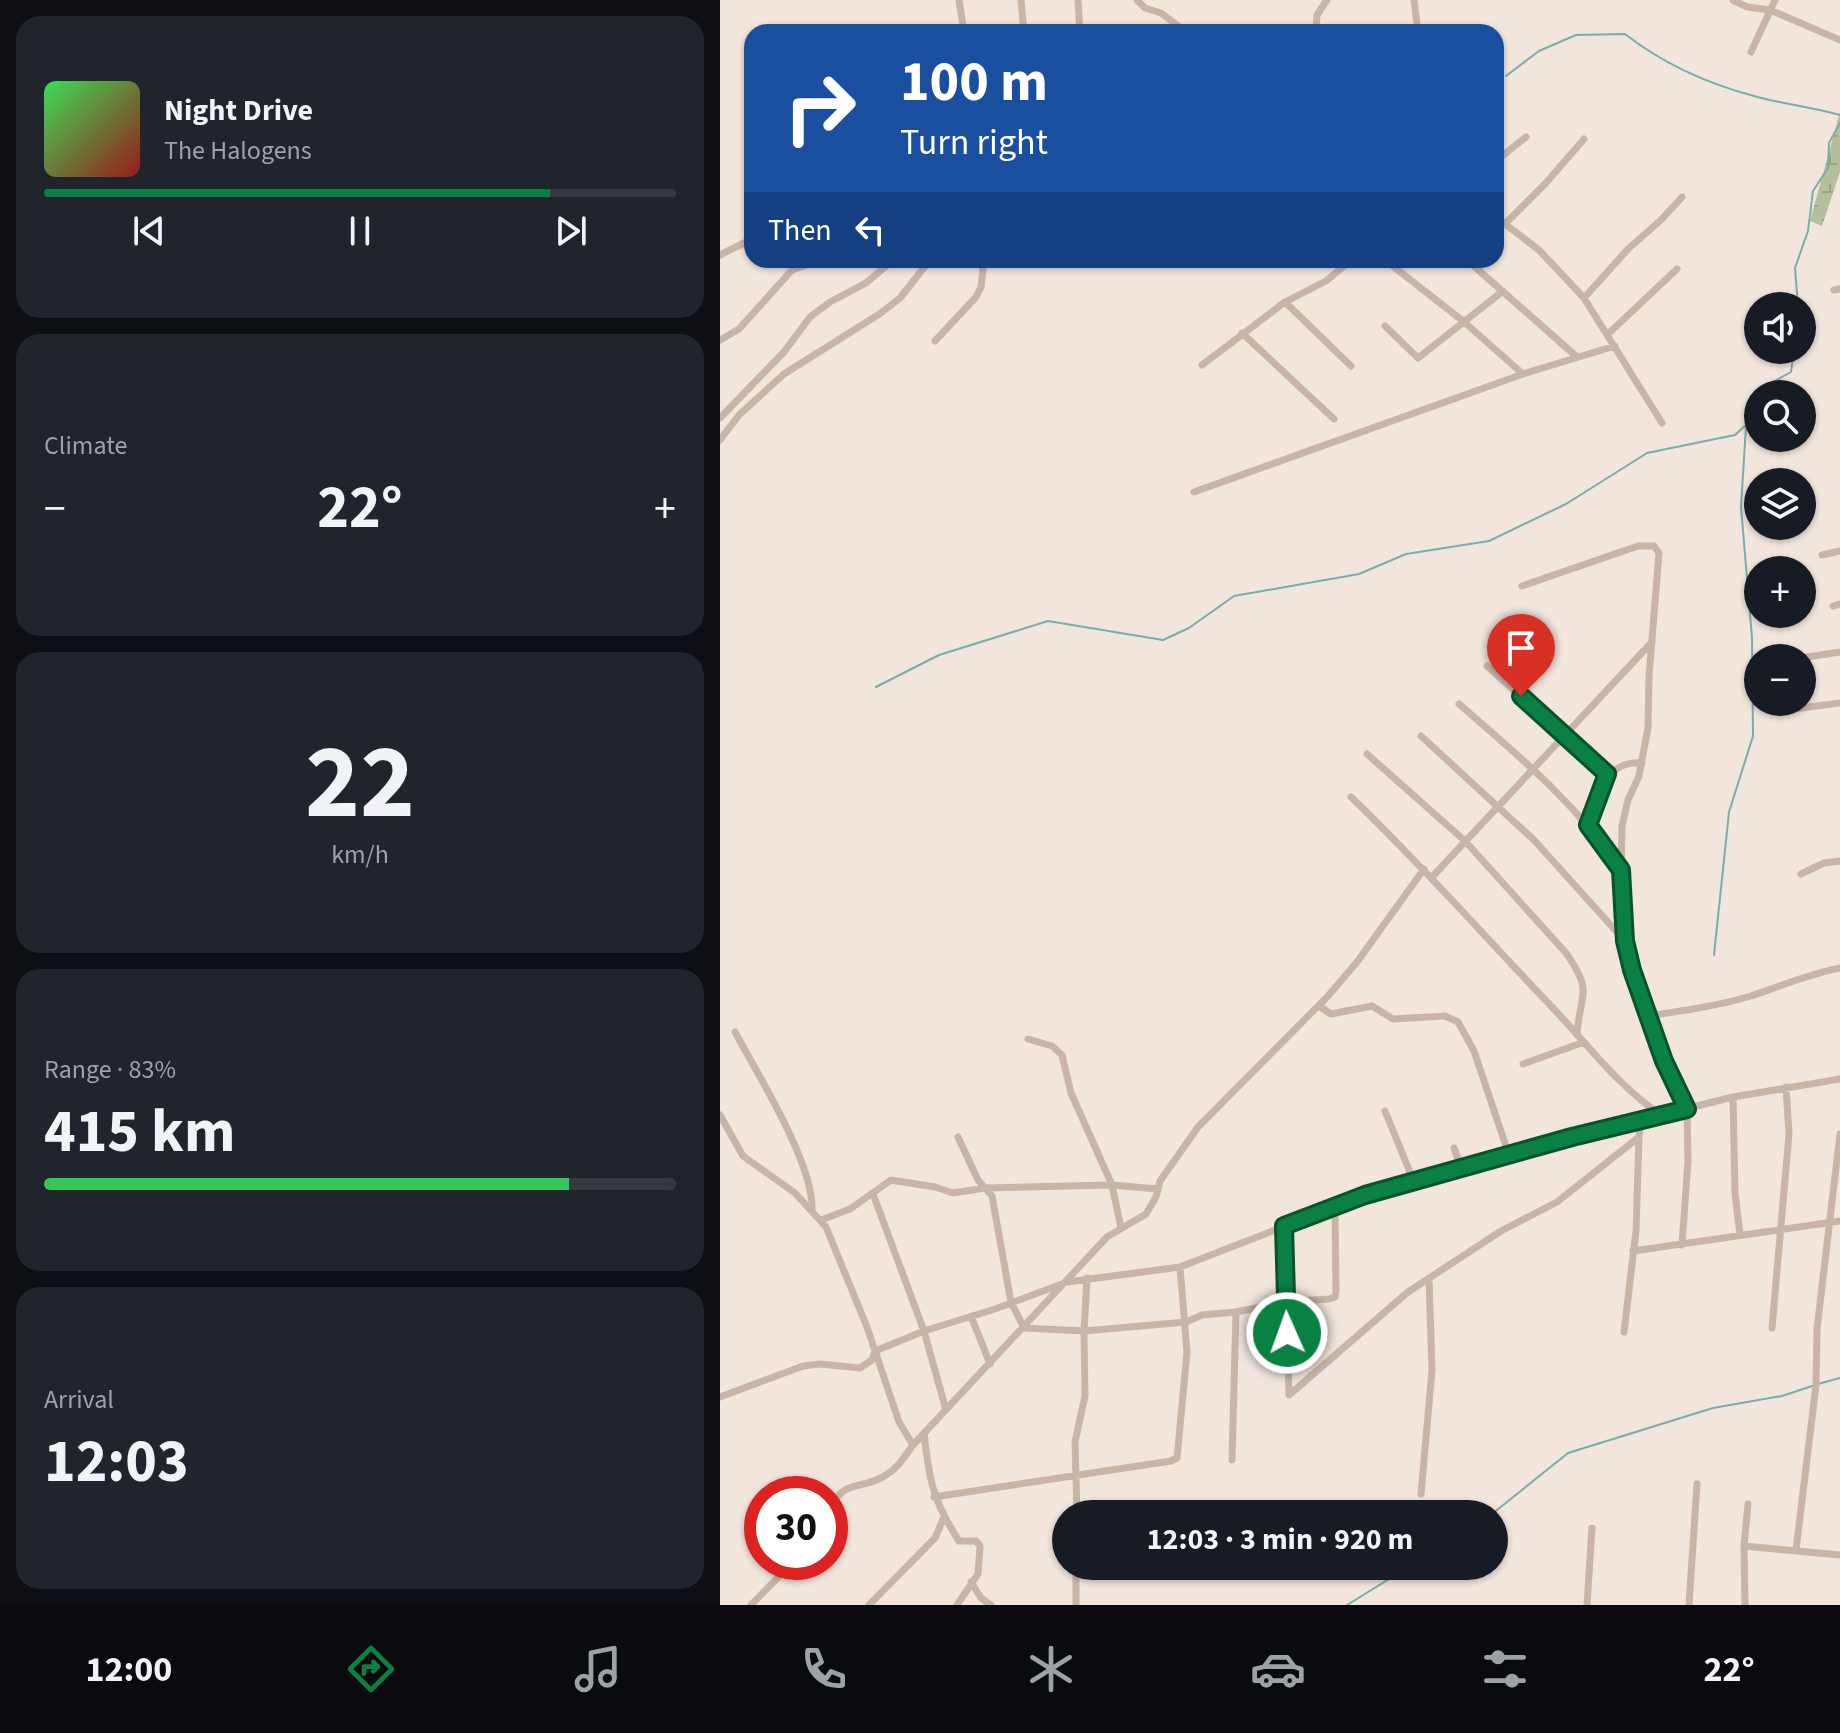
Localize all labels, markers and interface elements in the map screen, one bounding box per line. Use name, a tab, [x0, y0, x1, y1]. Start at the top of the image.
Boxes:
text: 100 m	[900, 43, 1048, 122]
icon: right	[768, 56, 872, 160]
text: Night Drive	[164, 89, 313, 132]
text: Turn right	[900, 117, 1048, 168]
text: The Halogens	[164, 132, 312, 169]
icon: left	[848, 208, 892, 252]
icon: previous	[127, 209, 171, 253]
icon: pause	[338, 209, 382, 253]
icon: next	[549, 209, 593, 253]
text: Then	[768, 209, 832, 252]
map controls	[1744, 292, 1816, 716]
button: sound	[1744, 292, 1816, 364]
button: search	[1744, 380, 1816, 452]
text: Climate	[44, 427, 128, 464]
text: 22°	[317, 466, 403, 551]
button: layers	[1744, 468, 1816, 540]
text: −	[44, 478, 66, 541]
text: +	[654, 478, 676, 541]
button: +	[1744, 556, 1816, 628]
pin	[1487, 614, 1555, 696]
icon: arrive	[1499, 626, 1543, 670]
button: −	[1744, 644, 1816, 716]
text: 22	[305, 710, 415, 858]
text: km/h	[331, 836, 389, 873]
text: Range · 83%	[44, 1051, 176, 1088]
text: 415 km	[44, 1090, 235, 1175]
position arrow	[1245, 1291, 1329, 1375]
text: Arrival	[44, 1381, 114, 1418]
text: 12:03	[44, 1420, 189, 1505]
speed limit sign: 30	[744, 1476, 848, 1580]
text: 12:03 · 3 min · 920 m	[1147, 1518, 1413, 1561]
icon: directions	[343, 1641, 399, 1697]
icon: music	[570, 1641, 626, 1697]
icon: phone	[796, 1641, 852, 1697]
icon: climate	[1023, 1641, 1079, 1697]
icon: car	[1250, 1641, 1306, 1697]
icon: filters	[1477, 1641, 1533, 1697]
text: 12:00	[85, 1644, 172, 1695]
text: 22°	[1703, 1644, 1755, 1695]

